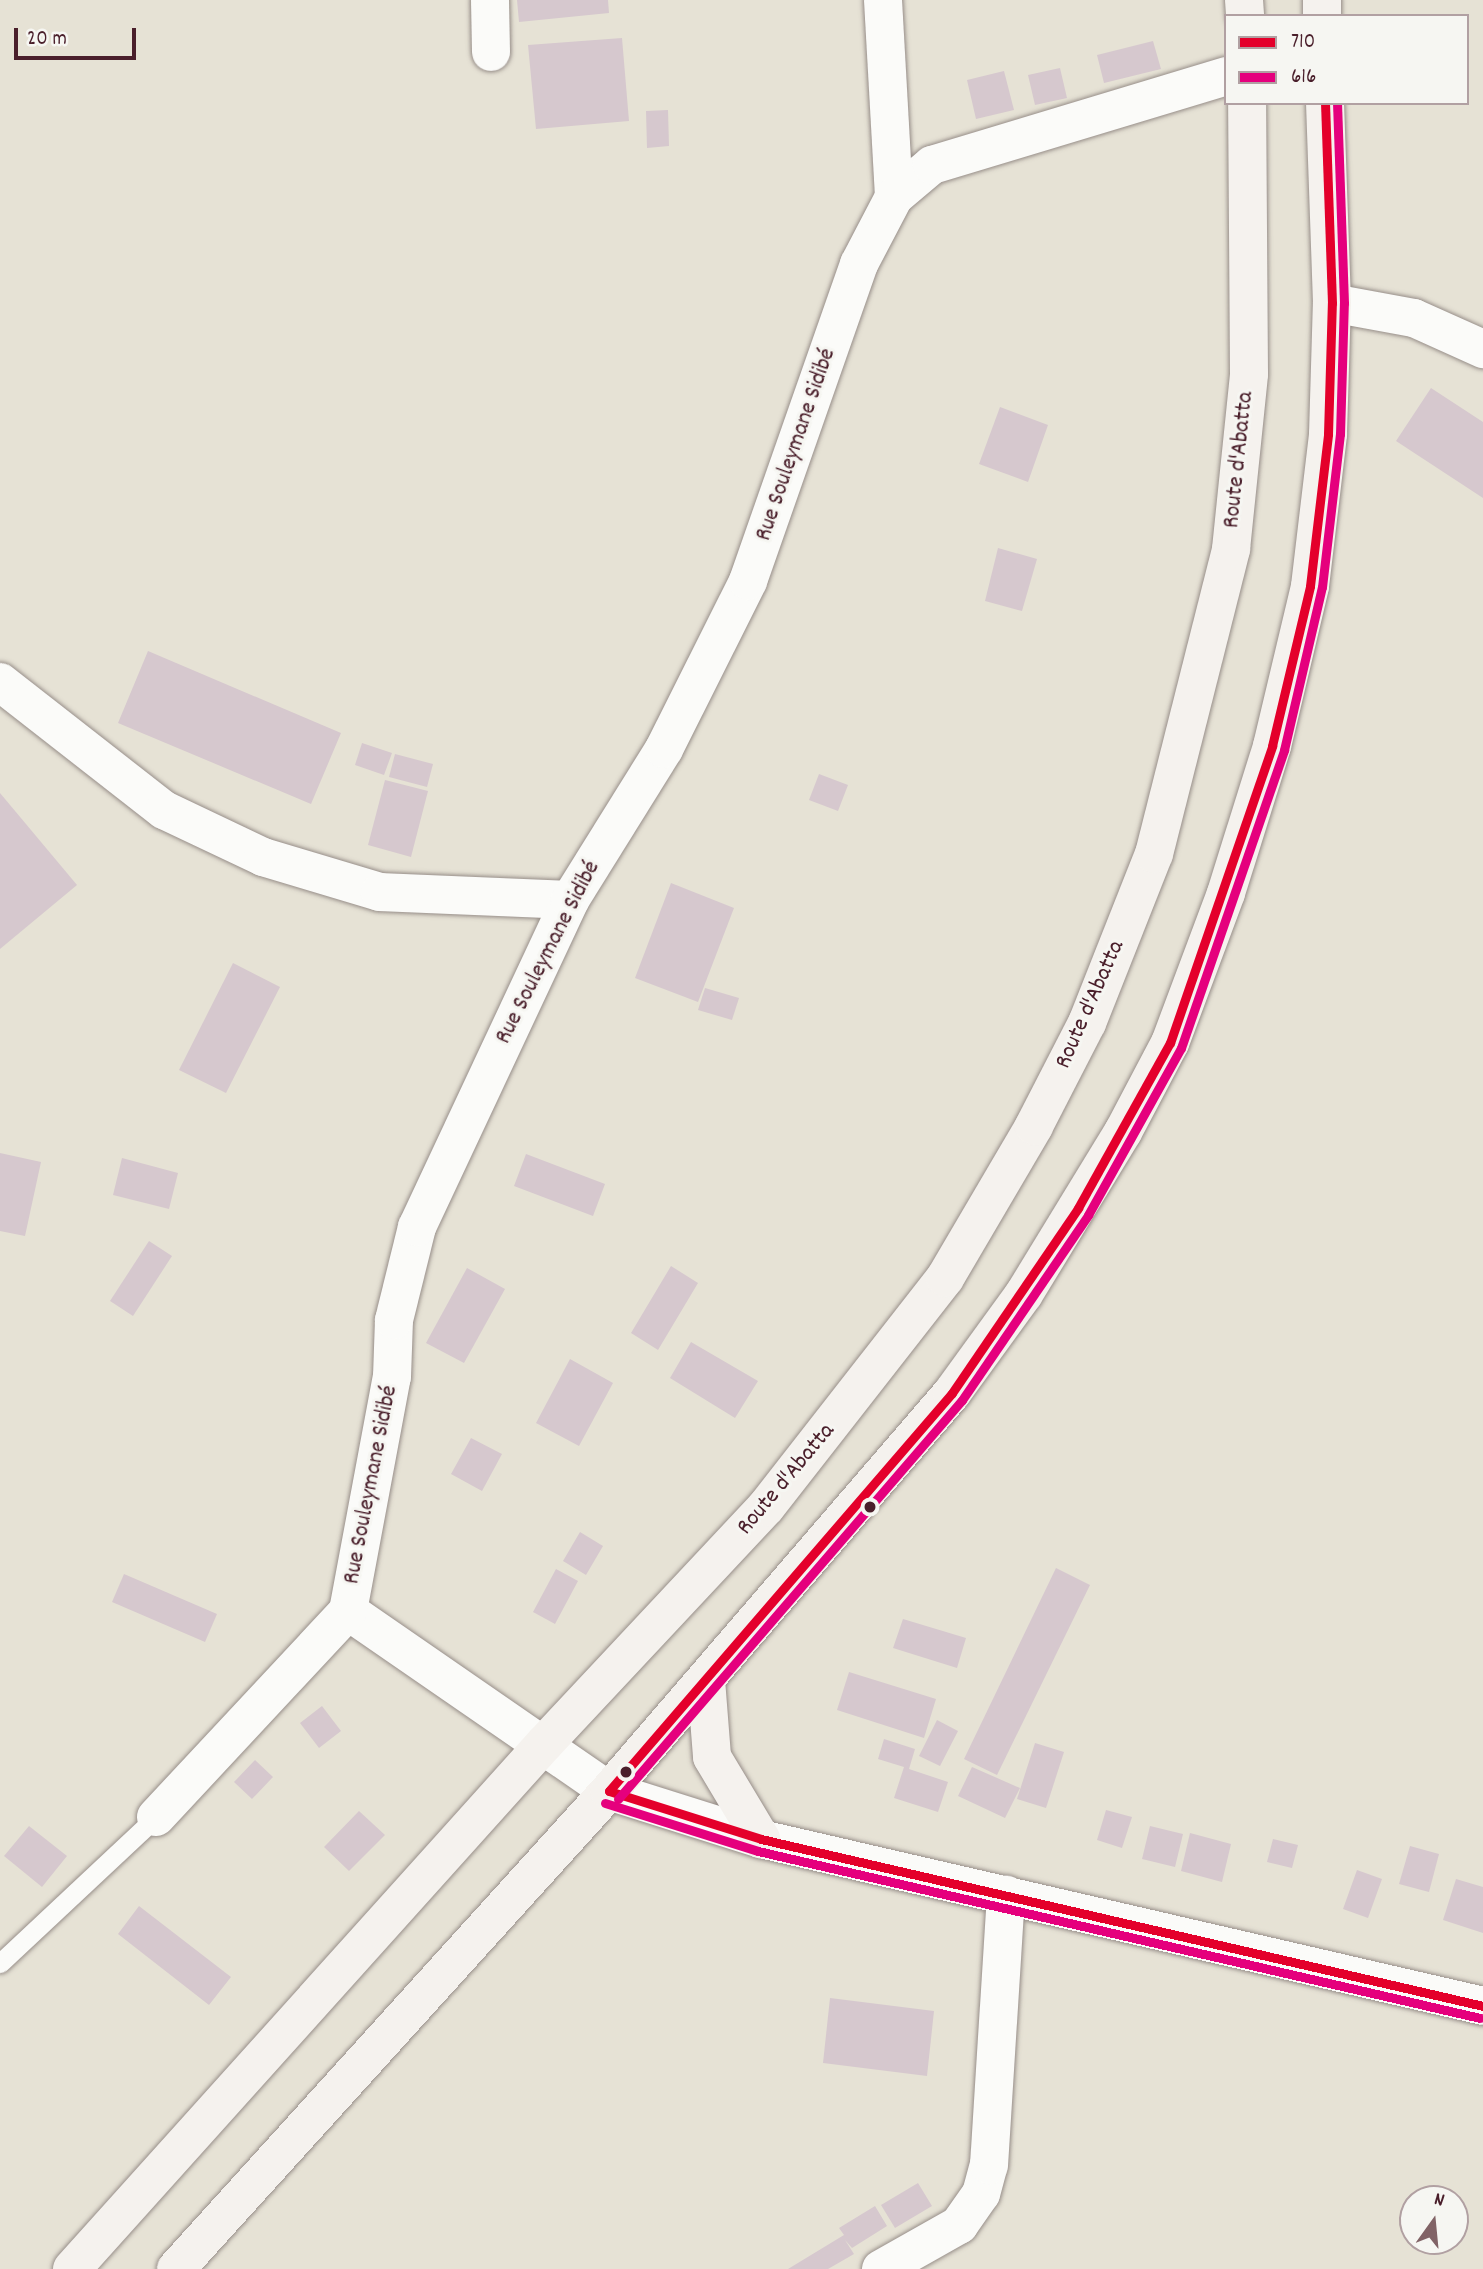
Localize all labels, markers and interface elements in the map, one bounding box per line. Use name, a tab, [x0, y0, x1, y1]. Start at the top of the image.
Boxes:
scale bar	[18, 14, 140, 58]
legend	[1224, 14, 1469, 105]
text: 20 m	[27, 25, 67, 55]
text: 710	[1291, 28, 1315, 58]
text: 616	[1291, 63, 1316, 93]
street label: Rue Souleymane Sidibé	[751, 345, 843, 545]
street label: Route d'Abatta	[1219, 390, 1261, 530]
street label: Rue Souleymane Sidibé	[490, 856, 608, 1050]
street label: Route d'Abatta	[1050, 936, 1132, 1074]
street label: Rue Souleymane Sidibé	[339, 1383, 405, 1587]
street label: Route d'Abatta	[732, 1418, 842, 1542]
unlabelled marker	[863, 1500, 877, 1514]
unlabelled marker	[619, 1765, 633, 1779]
north arrow	[1399, 2185, 1469, 2255]
text: N	[1431, 2187, 1447, 2215]

